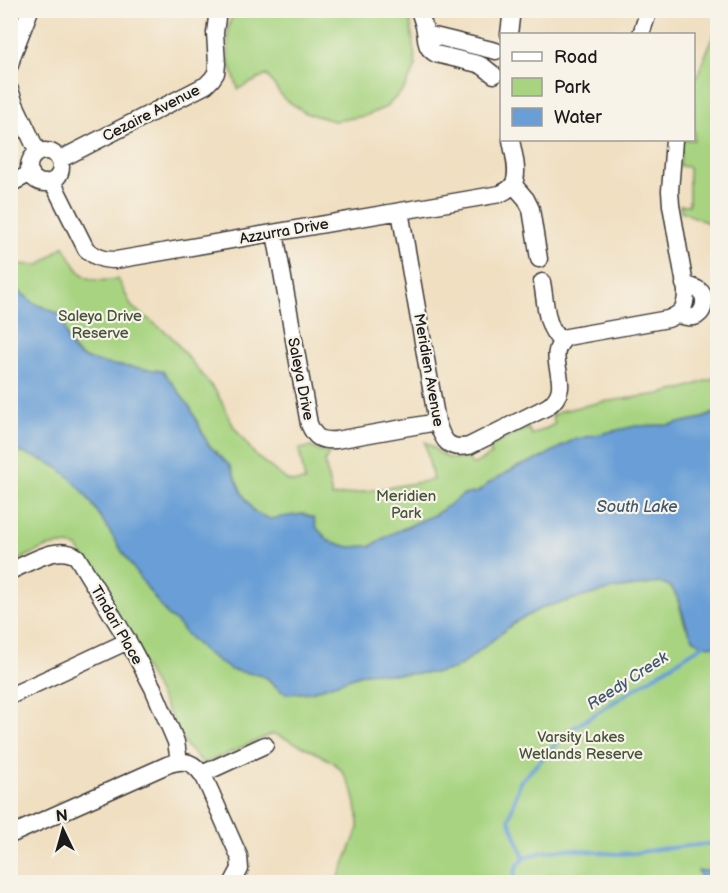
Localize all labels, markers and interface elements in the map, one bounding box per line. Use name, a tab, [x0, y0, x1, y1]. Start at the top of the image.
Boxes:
legend	[500, 33, 695, 141]
text: Road	[554, 47, 598, 68]
text: Park	[554, 77, 590, 98]
street label: Cezaire Avenue	[99, 81, 203, 146]
text: Water	[554, 107, 602, 128]
street label: Azzurra Drive	[238, 214, 330, 249]
park label: Saleya Drive Reserve	[58, 307, 142, 343]
street label: Meridien Avenue	[409, 312, 448, 428]
street label: Saleya Drive	[283, 336, 318, 422]
park label: Meridien Park	[376, 487, 436, 523]
water label: South Lake	[597, 498, 678, 517]
street label: Tindari Place	[86, 582, 147, 668]
water label: Reedy Creek	[584, 647, 673, 715]
park label: Varsity Lakes Wetlands Reserve	[519, 728, 643, 764]
north arrow	[33, 800, 93, 860]
text: N	[55, 807, 69, 827]

